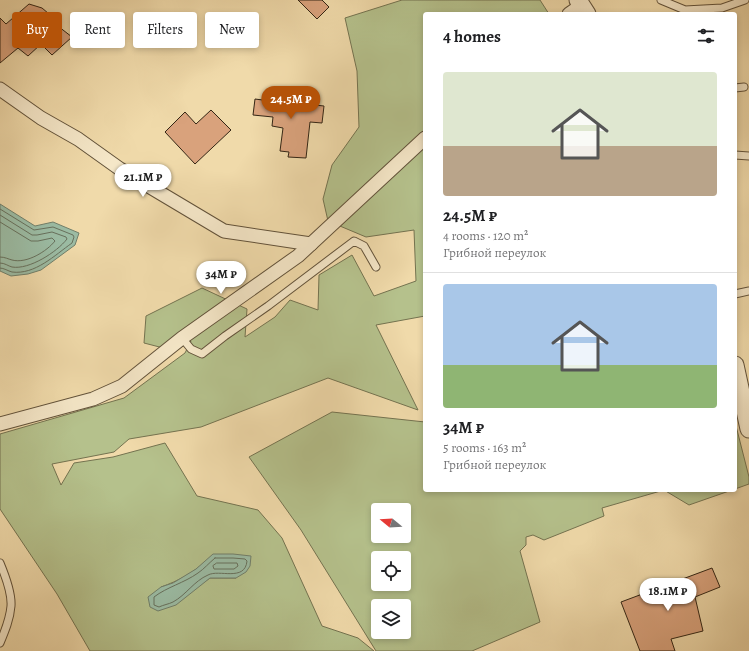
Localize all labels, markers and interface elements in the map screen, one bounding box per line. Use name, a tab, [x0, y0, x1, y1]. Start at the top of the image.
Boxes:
chip: Buy	[12, 12, 62, 48]
chip: Rent	[70, 12, 125, 48]
chip: Filters	[133, 12, 197, 48]
chip: New	[205, 12, 259, 48]
text: 4 homes	[443, 25, 501, 48]
icon: filters	[695, 25, 717, 47]
pin: 24.5M ₽	[254, 86, 328, 120]
text: 24.5M ₽	[270, 90, 312, 107]
icon: home	[544, 98, 616, 170]
pin: 21.1M ₽	[106, 164, 180, 198]
text: 21.1M ₽	[124, 168, 162, 185]
text: 24.5M ₽	[443, 204, 497, 227]
text: 4 rooms · 120 m²	[443, 227, 528, 244]
text: Грибной переулок	[443, 244, 546, 261]
pin: 34M ₽	[193, 261, 249, 295]
text: 34M ₽	[205, 265, 237, 282]
icon: home	[544, 310, 616, 382]
text: 34M ₽	[443, 416, 484, 439]
text: 5 rooms · 163 m²	[443, 439, 526, 456]
text: Грибной переулок	[443, 456, 546, 473]
north arrow	[371, 503, 411, 543]
map controls	[371, 503, 411, 639]
button: locate	[371, 551, 411, 591]
pin: 18.1M ₽	[631, 578, 705, 612]
text: 18.1M ₽	[649, 582, 687, 599]
button: layers	[371, 599, 411, 639]

